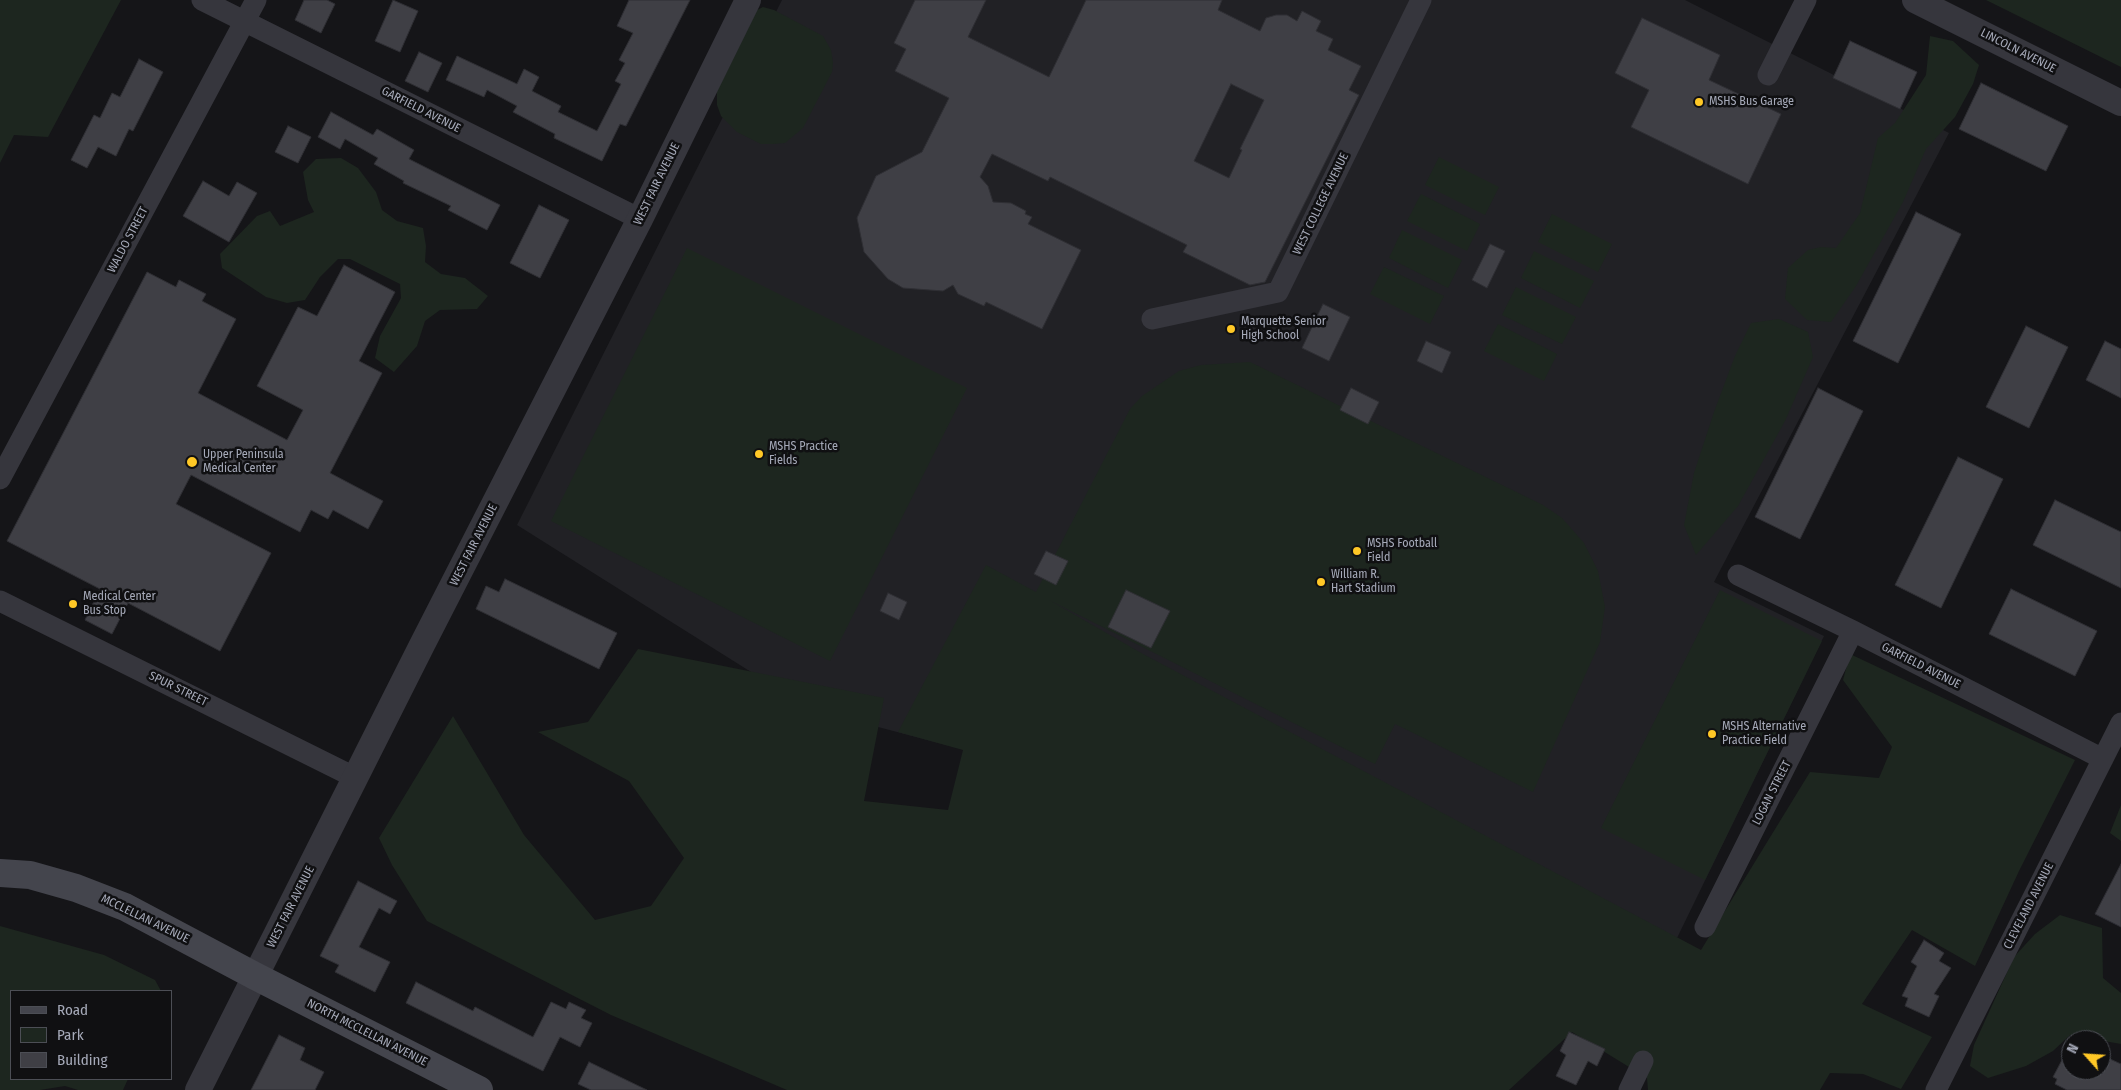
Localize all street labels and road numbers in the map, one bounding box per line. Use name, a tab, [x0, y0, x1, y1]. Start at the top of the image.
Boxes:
street label: LINCOLN AVENUE	[1978, 26, 2058, 76]
street label: GARFIELD AVENUE	[379, 84, 463, 136]
street label: WEST FAIR AVENUE	[631, 140, 683, 228]
street label: WEST COLLEGE AVENUE	[1290, 151, 1352, 257]
street label: WALDO STREET	[105, 205, 151, 275]
street label: WEST FAIR AVENUE	[447, 502, 501, 588]
street label: GARFIELD AVENUE	[1879, 640, 1963, 692]
street label: SPUR STREET	[146, 669, 210, 709]
street label: LOGAN STREET	[1750, 758, 1794, 828]
street label: CLEVELAND AVENUE	[2001, 860, 2057, 952]
street label: WEST FAIR AVENUE	[264, 864, 318, 950]
street label: MCCLELLAN AVENUE	[99, 891, 191, 947]
street label: NORTH MCCLELLAN AVENUE	[304, 996, 430, 1070]

